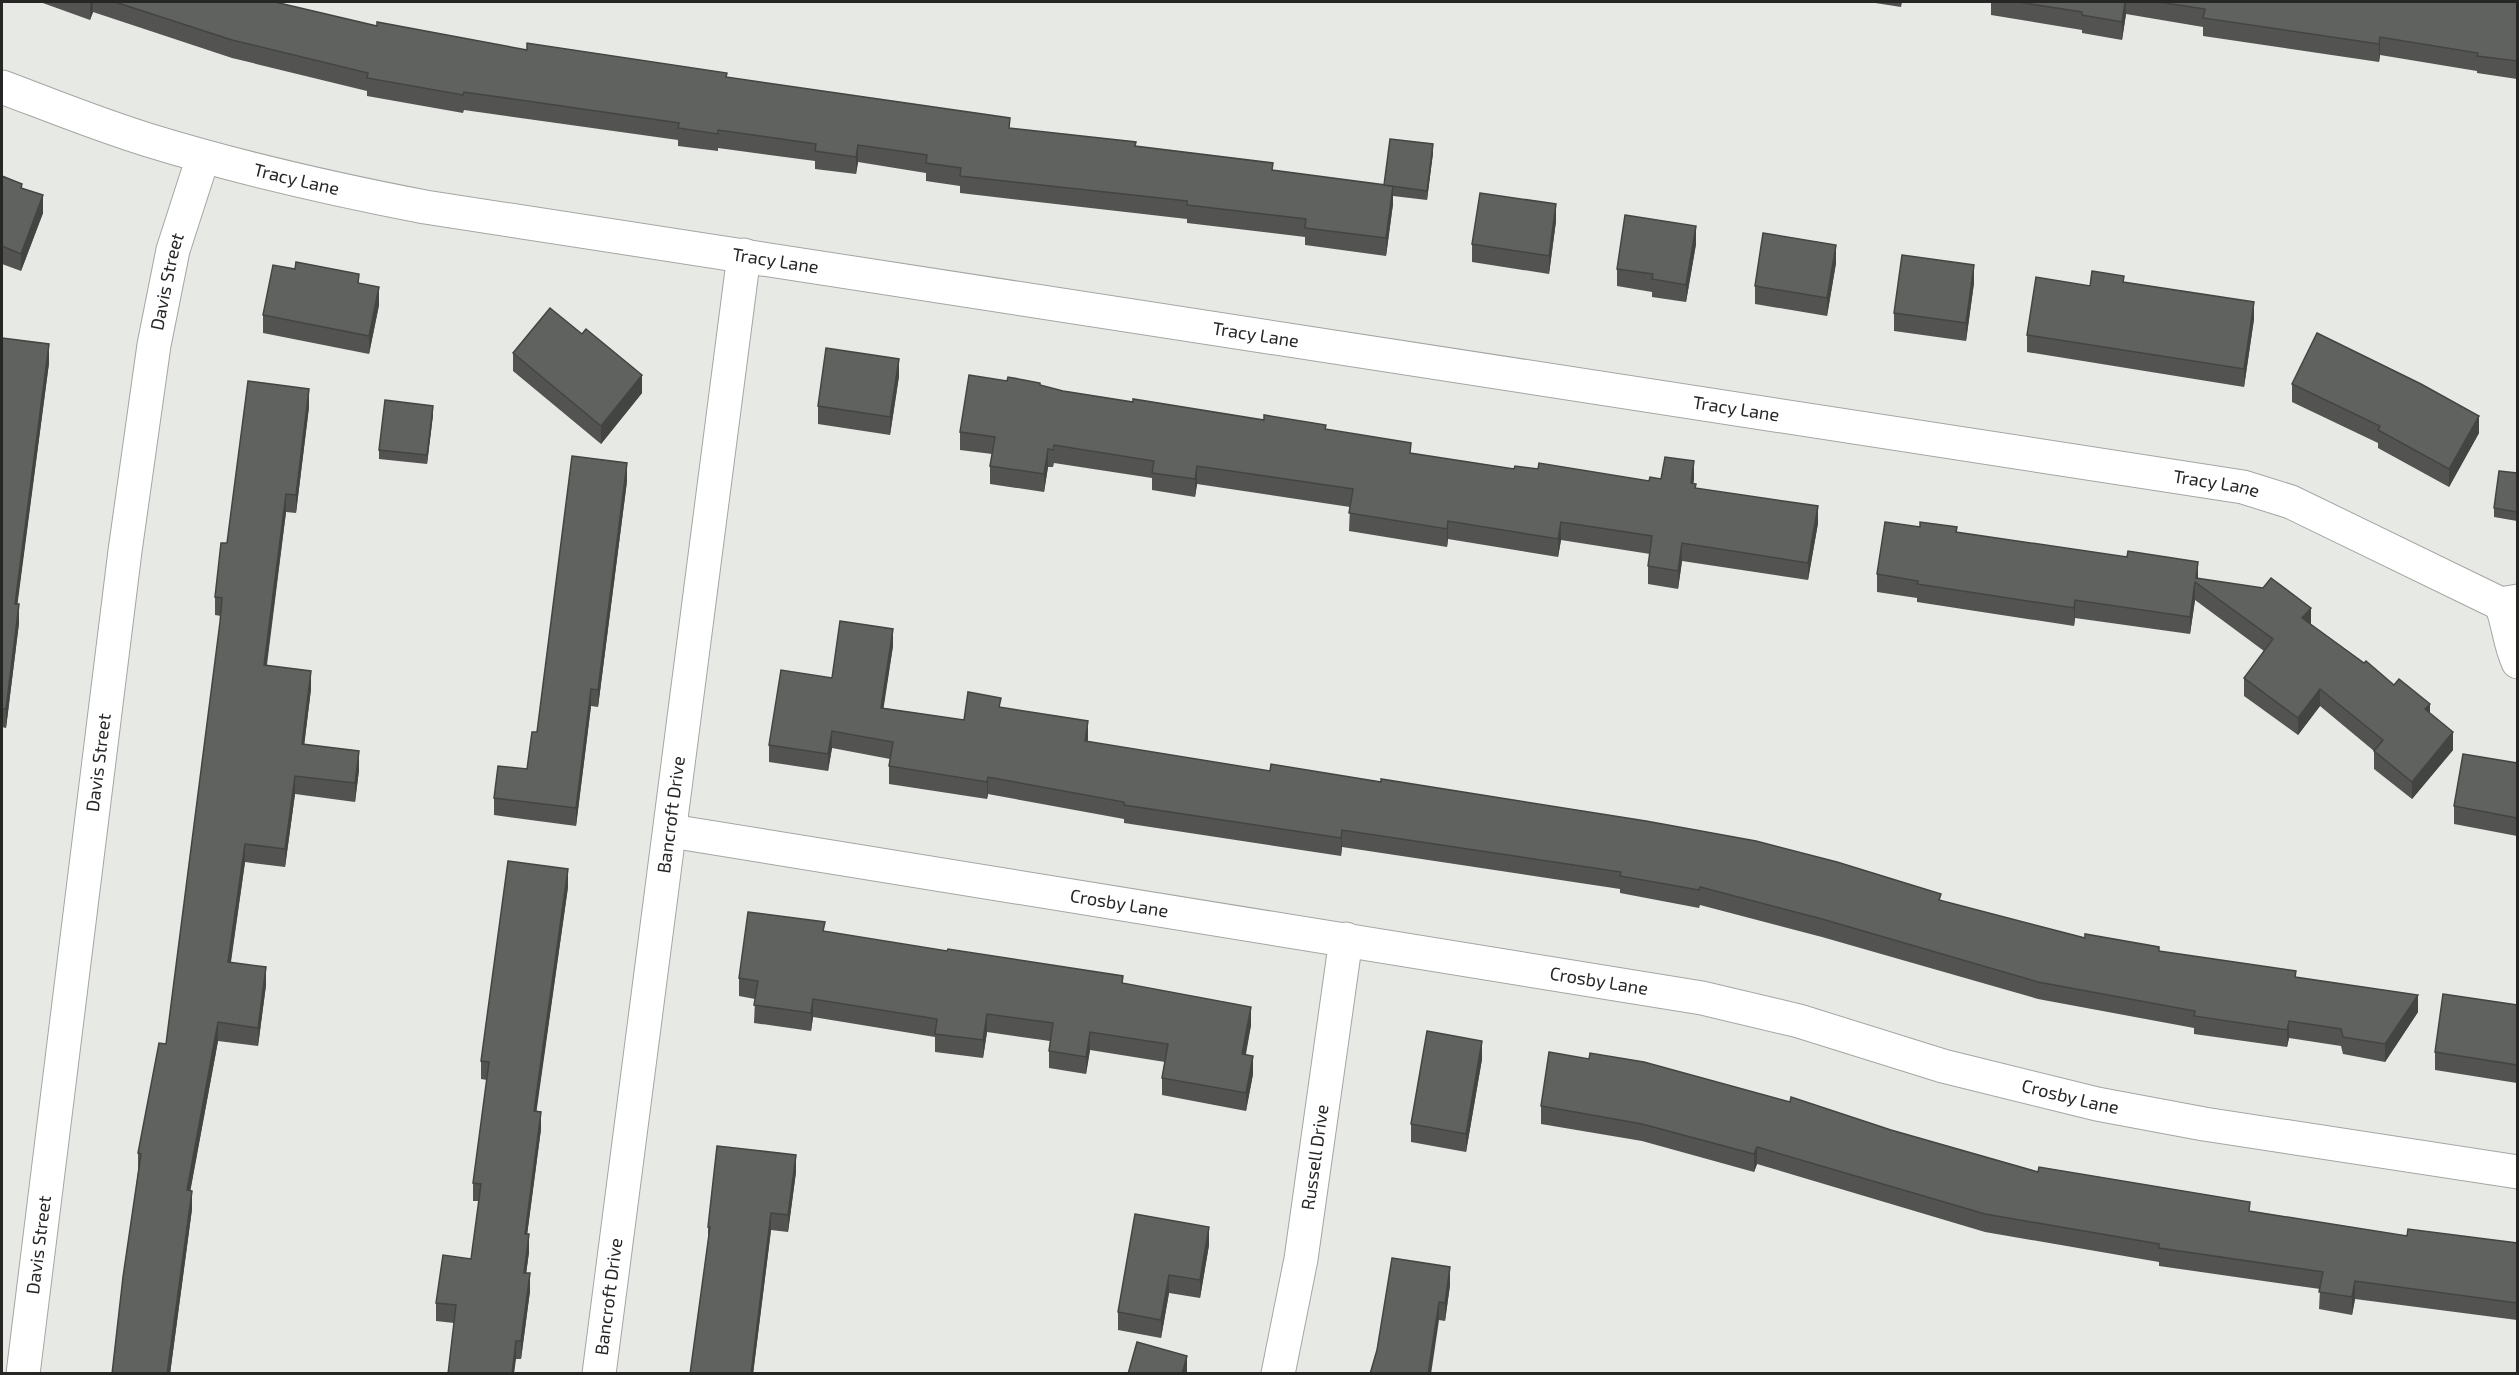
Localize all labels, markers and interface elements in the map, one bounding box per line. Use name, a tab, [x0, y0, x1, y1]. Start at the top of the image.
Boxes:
street label: Tracy Lane	[252, 158, 341, 199]
street label: Davis Street	[145, 230, 188, 332]
street label: Tracy Lane	[731, 242, 820, 277]
street label: Tracy Lane	[1211, 316, 1301, 351]
street label: Tracy Lane	[1691, 390, 1781, 425]
street label: Tracy Lane	[2172, 464, 2263, 502]
street label: Davis Street	[81, 712, 115, 813]
street label: Bancroft Drive	[652, 755, 689, 874]
street label: Crosby Lane	[1069, 884, 1170, 921]
street label: Crosby Lane	[1548, 962, 1650, 999]
street label: Crosby Lane	[2020, 1074, 2121, 1118]
street label: Russell Drive	[1296, 1103, 1333, 1211]
street label: Davis Street	[21, 1194, 55, 1295]
street label: Bancroft Drive	[590, 1237, 627, 1356]

